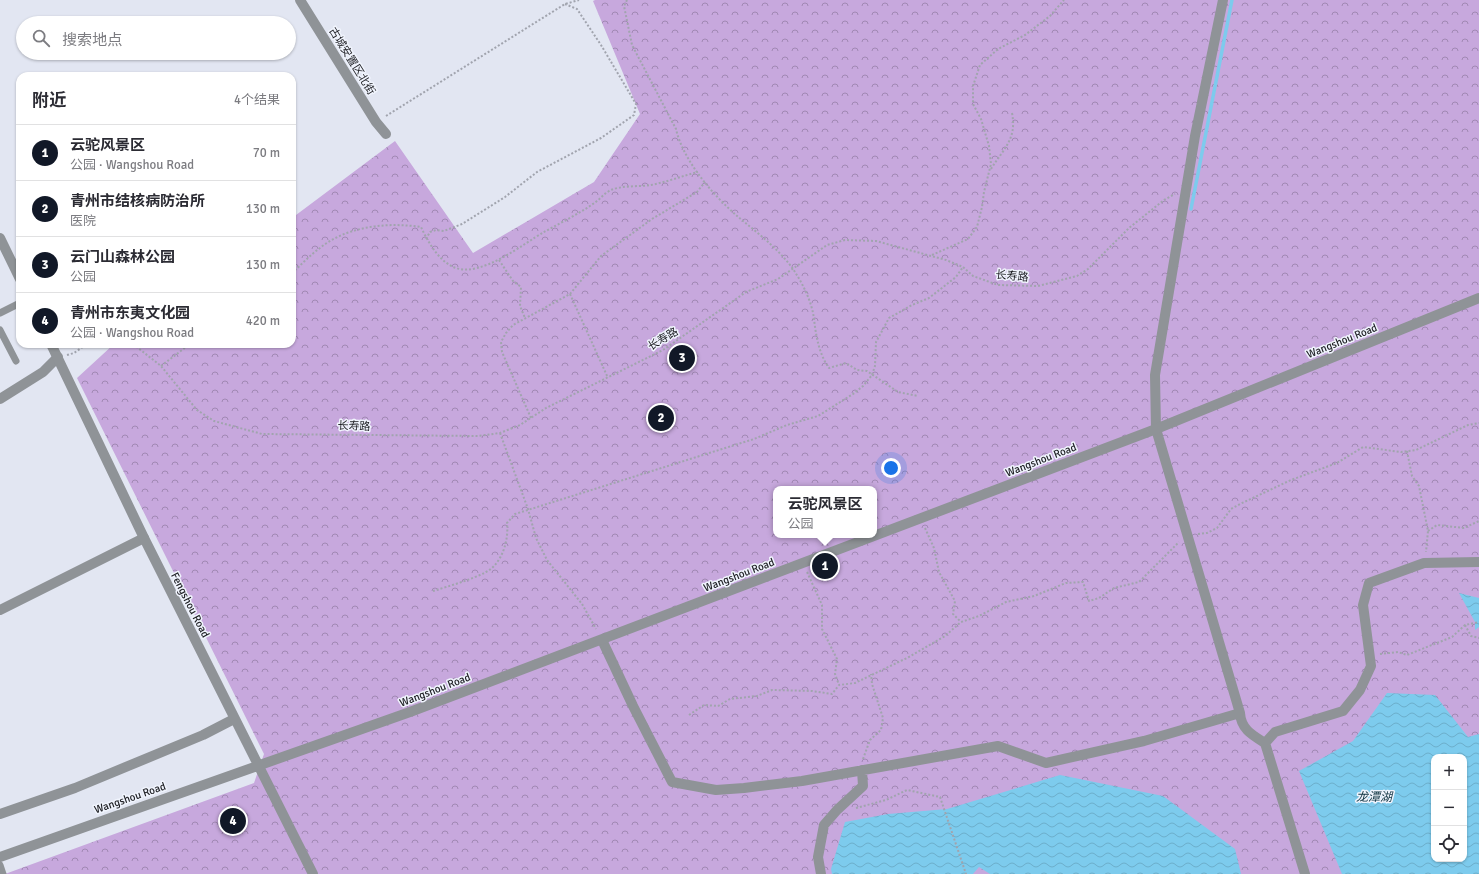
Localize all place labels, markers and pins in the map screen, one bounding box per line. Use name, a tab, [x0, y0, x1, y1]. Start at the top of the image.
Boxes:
pin: 3	[669, 343, 695, 373]
pin: 2	[648, 403, 674, 433]
pin: 1	[812, 551, 838, 581]
pin: 4	[220, 806, 246, 836]

